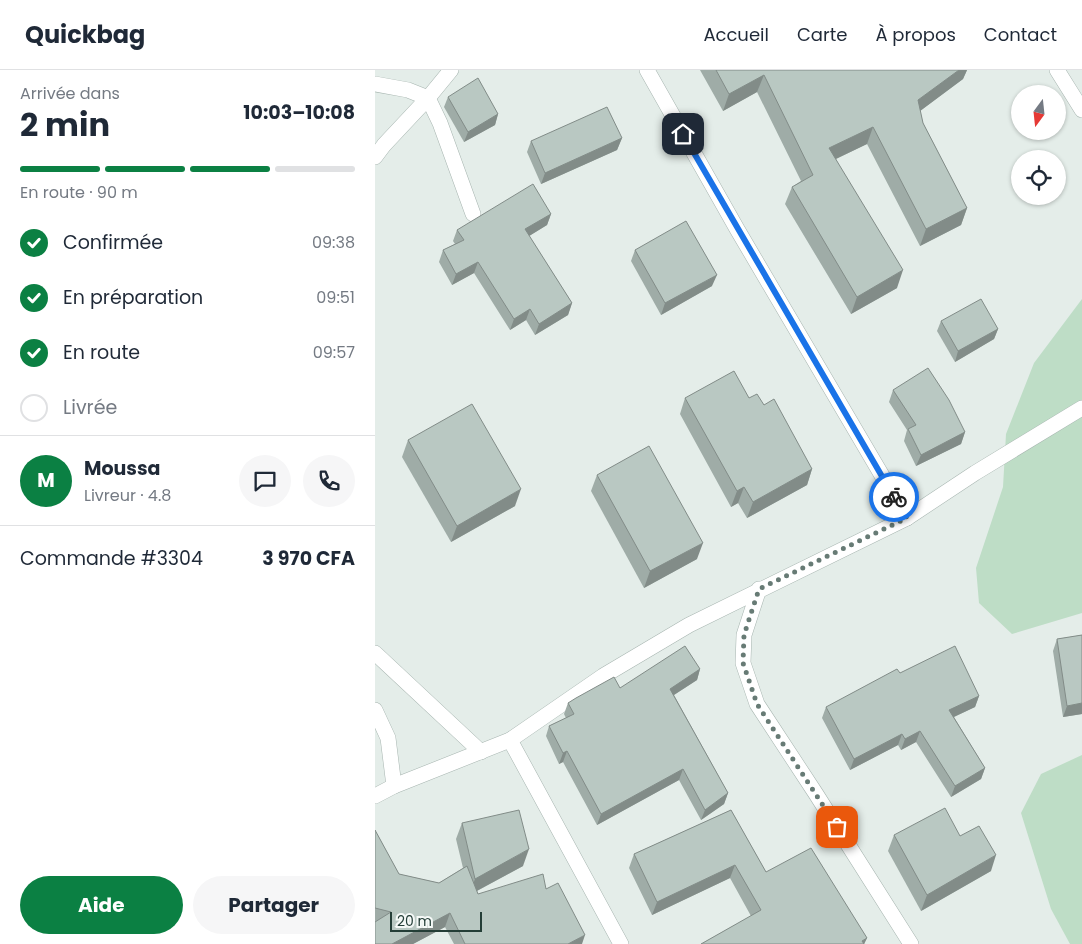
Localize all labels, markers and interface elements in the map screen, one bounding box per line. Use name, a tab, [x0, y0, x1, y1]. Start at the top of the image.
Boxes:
text: Quickbag	[25, 18, 145, 51]
text: Accueil	[703, 22, 769, 47]
text: Carte	[797, 22, 847, 47]
text: À propos	[875, 22, 956, 47]
text: Contact	[984, 22, 1057, 47]
text: Arrivée dans	[20, 82, 120, 105]
north arrow	[1011, 85, 1066, 140]
map controls	[1011, 85, 1066, 205]
text: 10:03–10:08	[243, 99, 355, 126]
text: 2 min	[20, 102, 110, 147]
pin	[662, 113, 704, 155]
icon: home	[669, 120, 697, 148]
button: locate	[1011, 150, 1066, 205]
text: En route · 90 m	[20, 181, 138, 204]
icon: check	[20, 229, 48, 257]
text: Confirmée	[63, 229, 163, 256]
text: 09:38	[312, 231, 355, 254]
icon: check	[20, 284, 48, 312]
text: En préparation	[63, 284, 203, 311]
text: 09:51	[316, 286, 355, 309]
icon: check	[20, 339, 48, 367]
text: En route	[63, 339, 140, 366]
text: 09:57	[313, 341, 355, 364]
text: Livrée	[63, 394, 117, 421]
text: Moussa	[84, 455, 160, 482]
button: chat	[239, 455, 291, 507]
button: phone	[303, 455, 355, 507]
text: M	[37, 467, 55, 494]
courier	[869, 472, 919, 522]
icon: bike	[880, 483, 908, 511]
text: Livreur · 4.8	[84, 484, 171, 507]
text: Commande #3304	[20, 545, 203, 572]
text: 3 970 CFA	[262, 545, 355, 572]
pin	[816, 806, 858, 848]
icon: bag	[823, 813, 851, 841]
button: Aide	[20, 876, 183, 934]
button: Partager	[193, 876, 355, 934]
scale bar	[390, 909, 483, 932]
text: 20 m	[397, 911, 432, 931]

